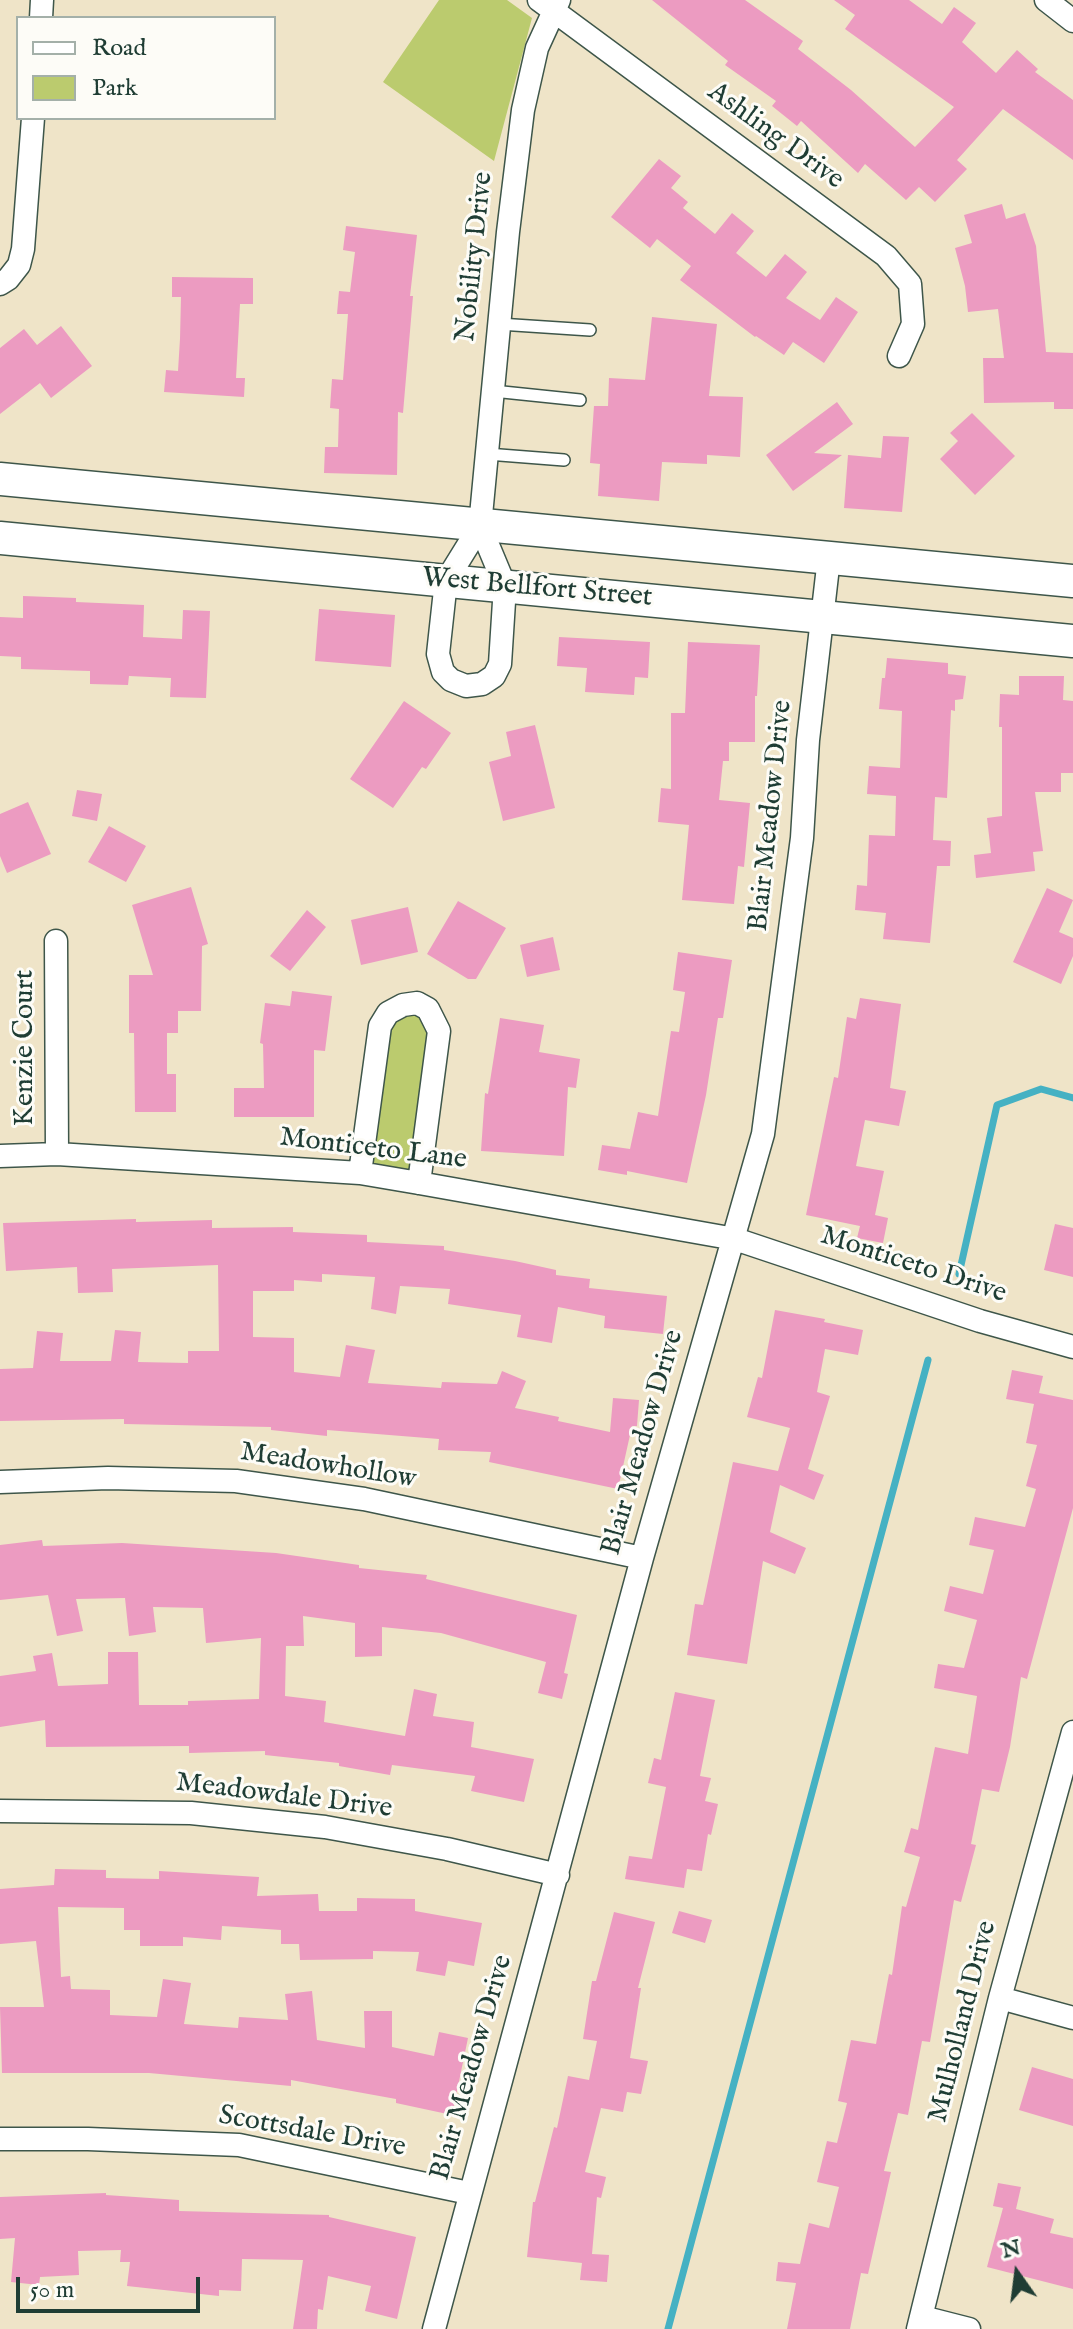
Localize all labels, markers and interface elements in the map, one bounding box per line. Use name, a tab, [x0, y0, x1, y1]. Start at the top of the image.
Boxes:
legend	[16, 16, 276, 120]
text: Road	[92, 33, 146, 64]
text: Park	[92, 73, 138, 104]
street label: Ashling Drive	[700, 76, 850, 198]
street label: Nobility Drive	[450, 170, 502, 344]
street label: West Bellfort Street	[420, 562, 654, 616]
street label: Blair Meadow Drive	[743, 699, 801, 933]
street label: Kenzie Court	[9, 970, 43, 1126]
street label: Monticeto Lane	[278, 1122, 468, 1178]
street label: Monticeto Drive	[816, 1220, 1010, 1312]
street label: Blair Meadow Drive	[596, 1327, 692, 1559]
street label: Meadowhollow	[238, 1437, 418, 1497]
street label: Meadowdale Drive	[174, 1767, 394, 1827]
street label: Mulholland Drive	[923, 1918, 1005, 2126]
street label: Blair Meadow Drive	[425, 1952, 521, 2184]
street label: Scottsdale Drive	[216, 2100, 408, 2166]
north arrow	[977, 2233, 1057, 2313]
text: N	[999, 2234, 1024, 2266]
scale bar	[20, 2261, 204, 2311]
text: 50 m	[30, 2275, 74, 2306]

